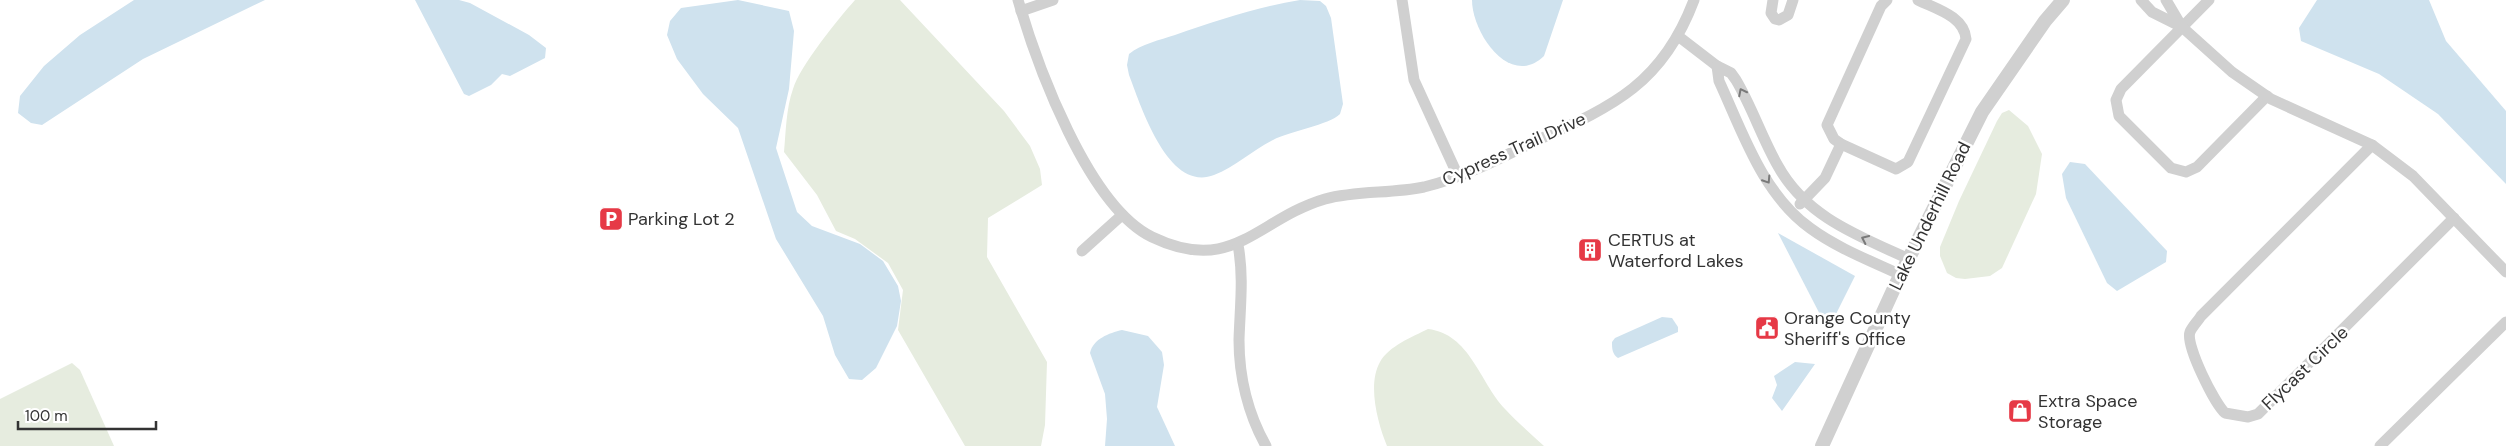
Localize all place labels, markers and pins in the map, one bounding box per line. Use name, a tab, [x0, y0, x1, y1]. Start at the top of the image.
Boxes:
parking icon: Parking Lot 2	[598, 206, 624, 232]
place label: Parking Lot 2	[628, 207, 735, 231]
place label: CERTUS at Waterford Lakes	[1608, 228, 1744, 273]
building icon: CERTUS at Waterford Lakes	[1577, 237, 1603, 263]
place label: Orange County Sheriff's Office	[1784, 306, 1911, 351]
public building icon: Orange County Sheriff's Office	[1754, 315, 1780, 341]
place label: Extra Space Storage	[2038, 389, 2137, 434]
shop icon: Extra Space Storage	[2007, 398, 2033, 424]

